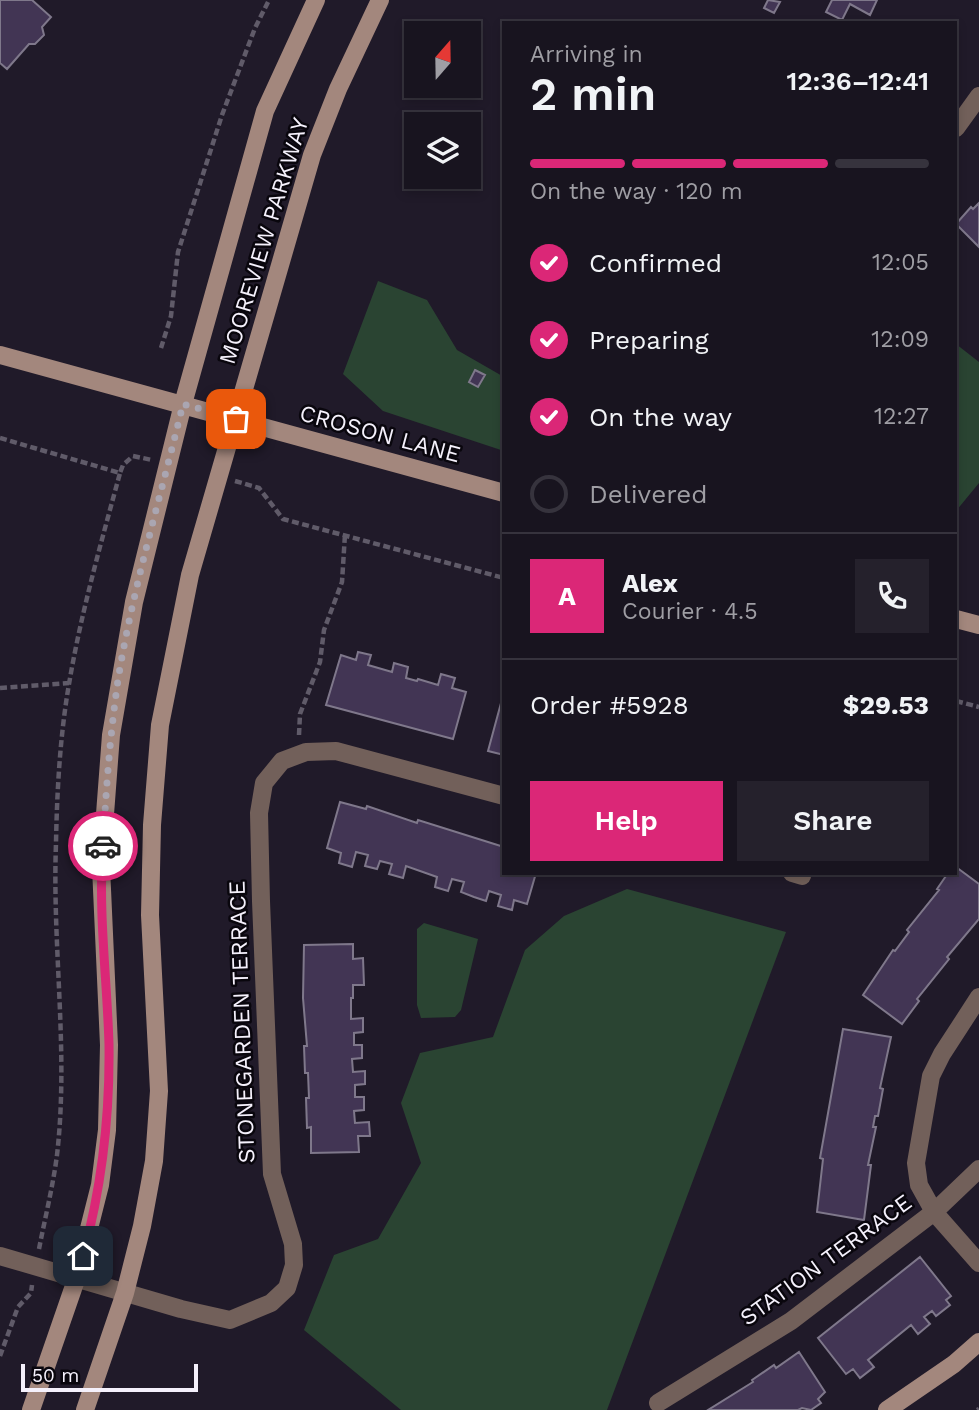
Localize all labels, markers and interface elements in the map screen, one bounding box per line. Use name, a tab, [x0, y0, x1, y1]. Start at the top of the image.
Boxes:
north arrow	[404, 21, 481, 98]
map controls	[404, 21, 481, 189]
text: Arriving in	[530, 41, 643, 68]
text: 12:36–12:41	[786, 66, 929, 96]
text: 2 min	[530, 67, 656, 121]
button: layers	[404, 112, 481, 189]
street label: MOOREVIEW PARKWAY	[214, 114, 314, 368]
text: On the way · 120 m	[530, 178, 743, 205]
icon: check	[530, 244, 568, 282]
text: Confirmed	[589, 248, 722, 278]
text: 12:05	[872, 249, 929, 276]
icon: check	[530, 321, 568, 359]
text: Preparing	[589, 325, 709, 355]
text: 12:09	[871, 326, 929, 353]
pin	[206, 389, 266, 449]
icon: check	[530, 398, 568, 436]
icon: bag	[217, 400, 255, 438]
street label: CROSON LANE	[297, 400, 463, 468]
text: On the way	[589, 402, 732, 432]
text: 12:27	[874, 403, 929, 430]
text: Delivered	[589, 479, 708, 509]
button: phone	[855, 559, 929, 633]
text: Alex	[622, 568, 678, 598]
text: A	[558, 581, 576, 611]
text: Courier · 4.5	[622, 598, 758, 625]
text: Order #5928	[530, 690, 689, 720]
text: $29.53	[843, 690, 929, 720]
button: Help	[530, 781, 723, 861]
button: Share	[737, 781, 929, 861]
courier	[68, 811, 138, 881]
icon: car	[84, 827, 122, 865]
street label: STONEGARDEN TERRACE	[224, 880, 260, 1164]
street label: STATION TERRACE	[735, 1189, 917, 1331]
pin	[53, 1226, 113, 1286]
icon: home	[64, 1237, 102, 1275]
scale bar	[21, 1361, 198, 1393]
text: 50 m	[32, 1364, 79, 1387]

